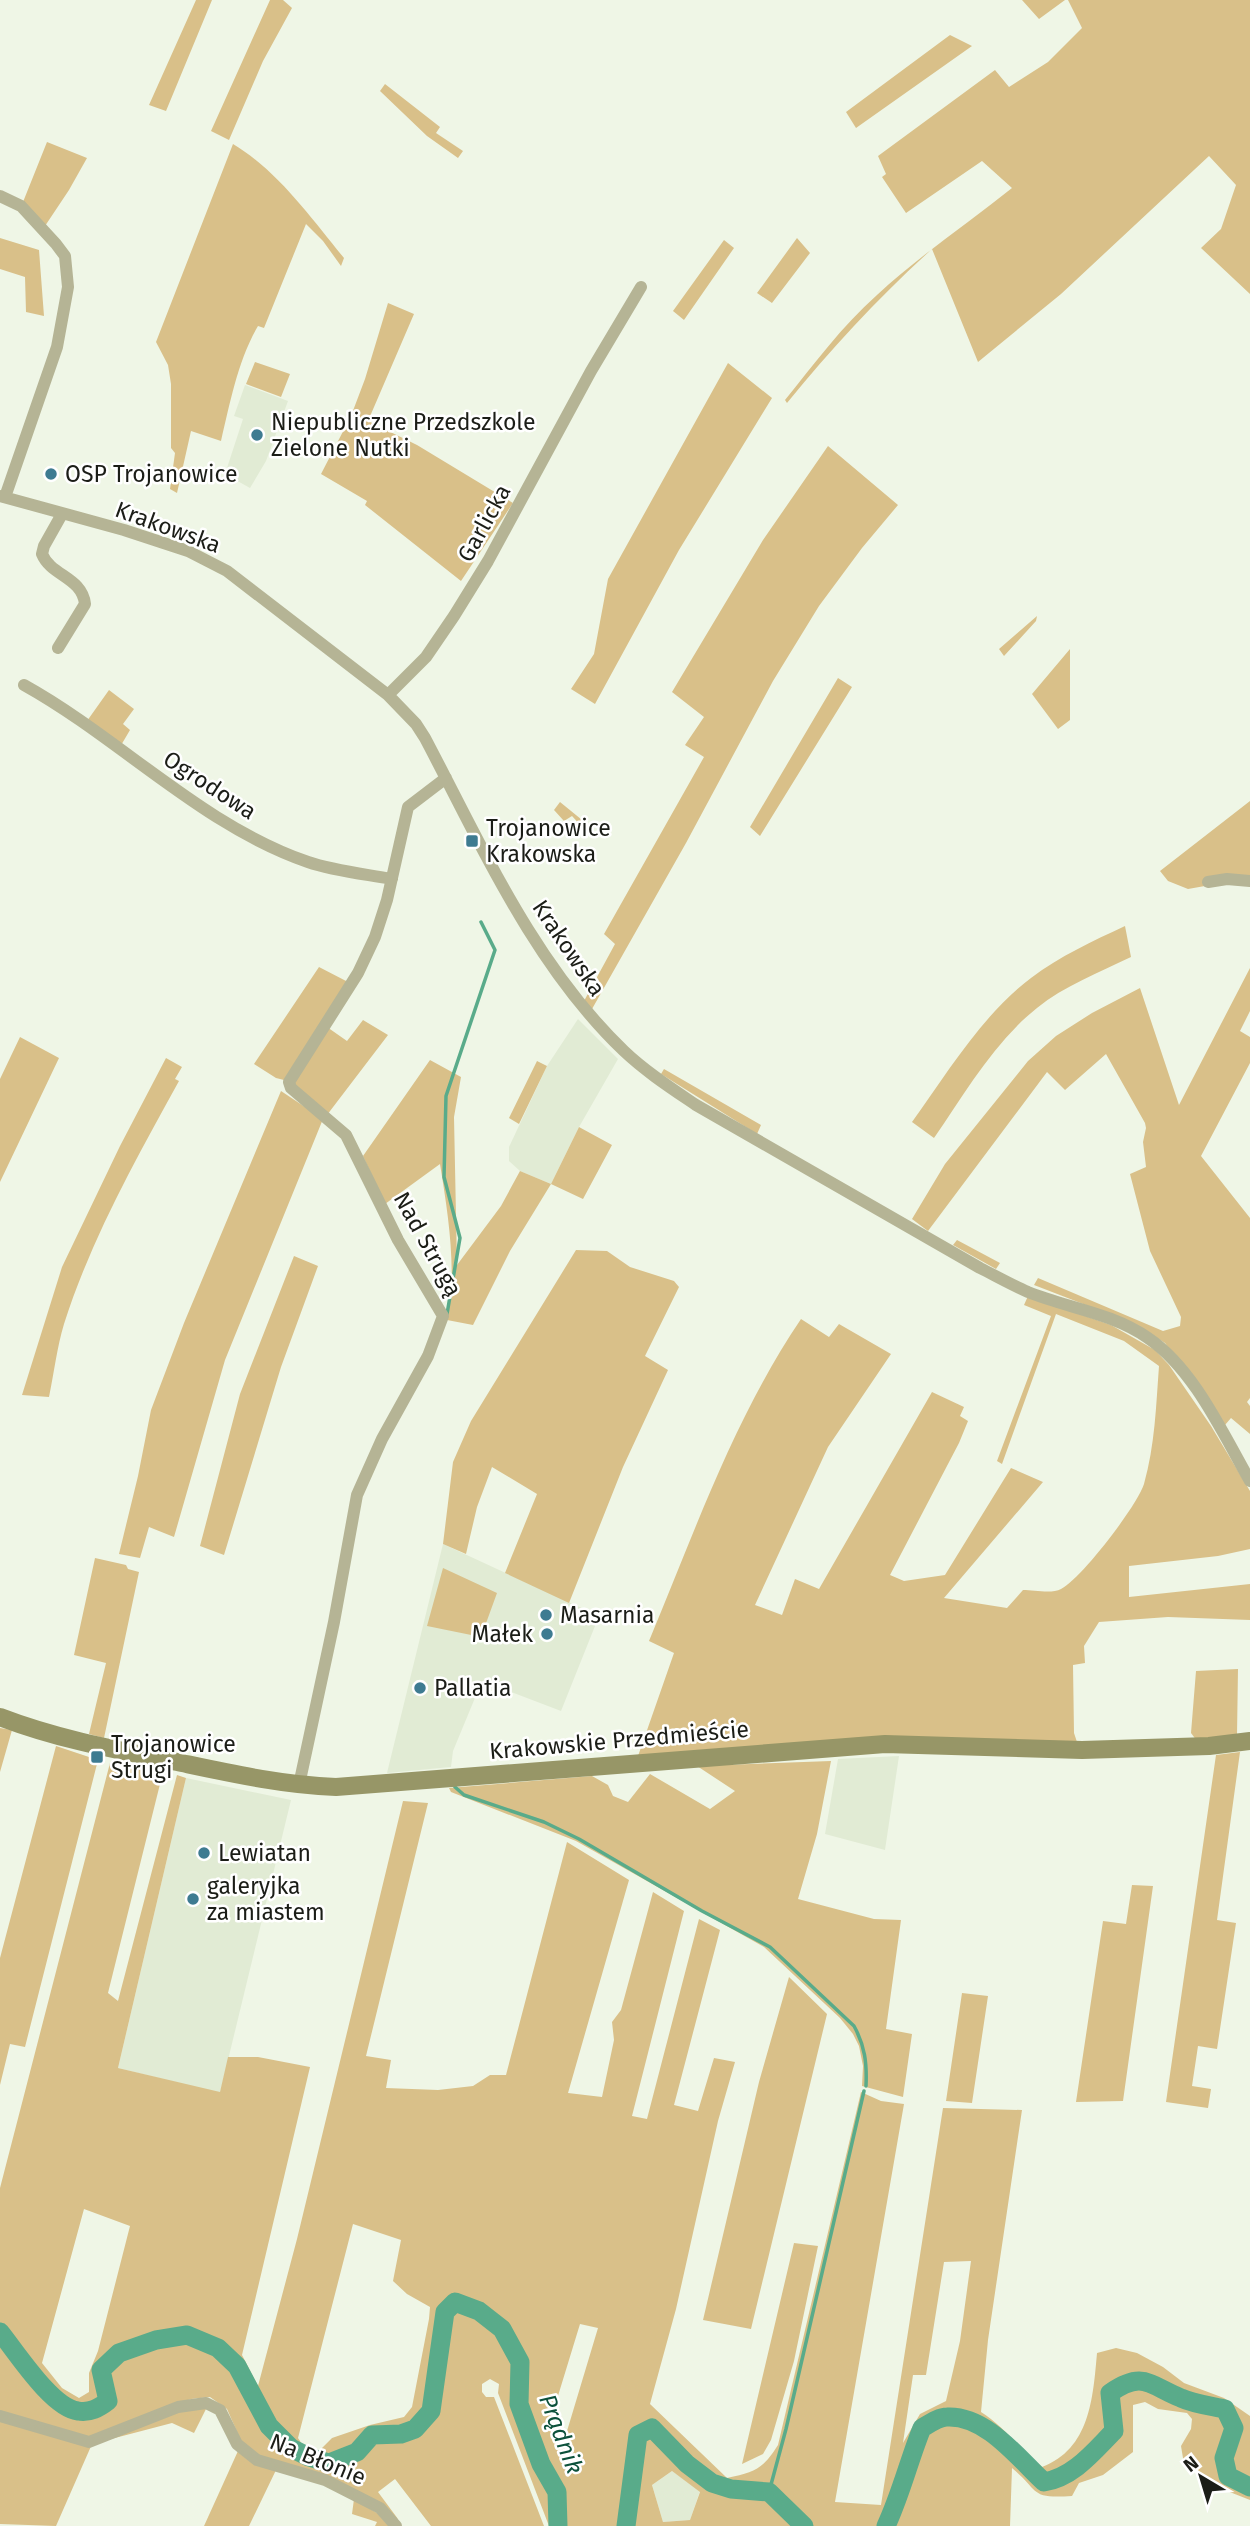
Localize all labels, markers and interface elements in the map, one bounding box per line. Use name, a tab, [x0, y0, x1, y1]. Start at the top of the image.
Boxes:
place label: Niepubliczne Przedszkole Zielone Nutki	[271, 408, 536, 462]
marker: Niepubliczne Przedszkole Zielone Nutki	[249, 427, 265, 443]
place label: OSP Trojanowice	[65, 460, 238, 488]
marker: OSP Trojanowice	[43, 466, 59, 482]
street label: Garlicka	[451, 479, 517, 567]
street label: Krakowska	[111, 495, 225, 559]
street label: Ogrodowa	[158, 745, 262, 825]
place label: Trojanowice Krakowska	[486, 814, 611, 868]
marker: Trojanowice Krakowska	[464, 833, 480, 849]
street label: Krakowska	[527, 894, 611, 1002]
street label: Nad Strugą	[388, 1187, 468, 1301]
place label: Masarnia	[560, 1601, 655, 1629]
marker: Masarnia	[538, 1607, 554, 1623]
place label: Małek	[472, 1620, 533, 1648]
marker: Małek	[539, 1626, 555, 1642]
place label: Pallatia	[434, 1674, 512, 1702]
marker: Pallatia	[412, 1680, 428, 1696]
street label: Krakowskie Przedmieście	[488, 1715, 750, 1765]
place label: Trojanowice Strugi	[111, 1730, 236, 1784]
marker: Trojanowice Strugi	[89, 1749, 105, 1765]
place label: Lewiatan	[218, 1839, 311, 1867]
marker: Lewiatan	[196, 1845, 212, 1861]
place label: galeryjka za miastem	[207, 1872, 325, 1926]
marker: galeryjka za miastem	[185, 1891, 201, 1907]
water label: Prądnik	[533, 2390, 589, 2478]
street label: Na Błonie	[266, 2427, 370, 2491]
north arrow	[1166, 2442, 1236, 2512]
text: N	[1179, 2451, 1203, 2477]

